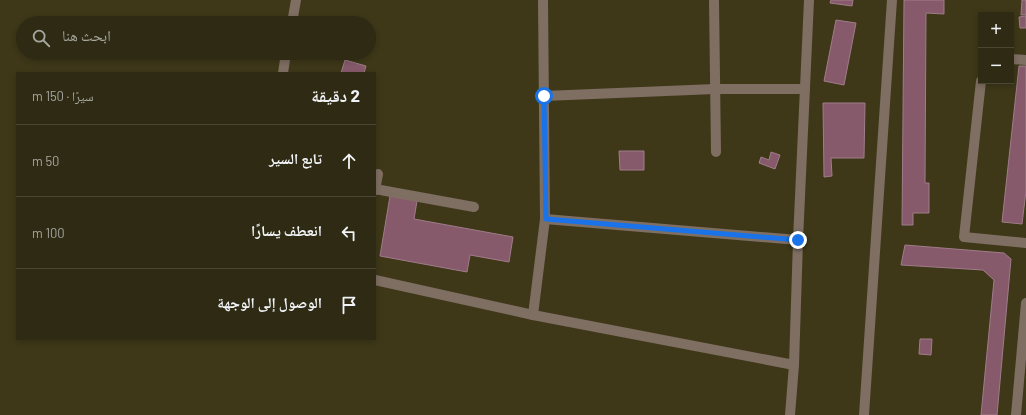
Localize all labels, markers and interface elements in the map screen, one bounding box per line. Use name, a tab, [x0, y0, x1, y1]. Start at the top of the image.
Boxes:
map controls	[978, 12, 1014, 84]
button: +	[978, 12, 1014, 48]
search box	[16, 16, 376, 60]
text: ابحث هنا	[62, 26, 111, 44]
icon: search	[30, 27, 52, 49]
button: −	[978, 48, 1014, 84]
text: 2 دقيقة	[311, 85, 360, 105]
route start	[535, 87, 553, 105]
text: سيرًا · 150 m	[32, 88, 93, 104]
text: تابع السير	[269, 149, 322, 167]
icon: ahead	[338, 150, 360, 172]
text: 50 m	[32, 153, 59, 169]
text: انعطف يسارًا	[251, 221, 322, 239]
icon: left	[338, 222, 360, 244]
text: 100 m	[32, 225, 65, 241]
route end	[789, 231, 807, 249]
text: الوصول إلى الوجهة	[217, 293, 322, 311]
icon: arrive	[338, 294, 360, 316]

